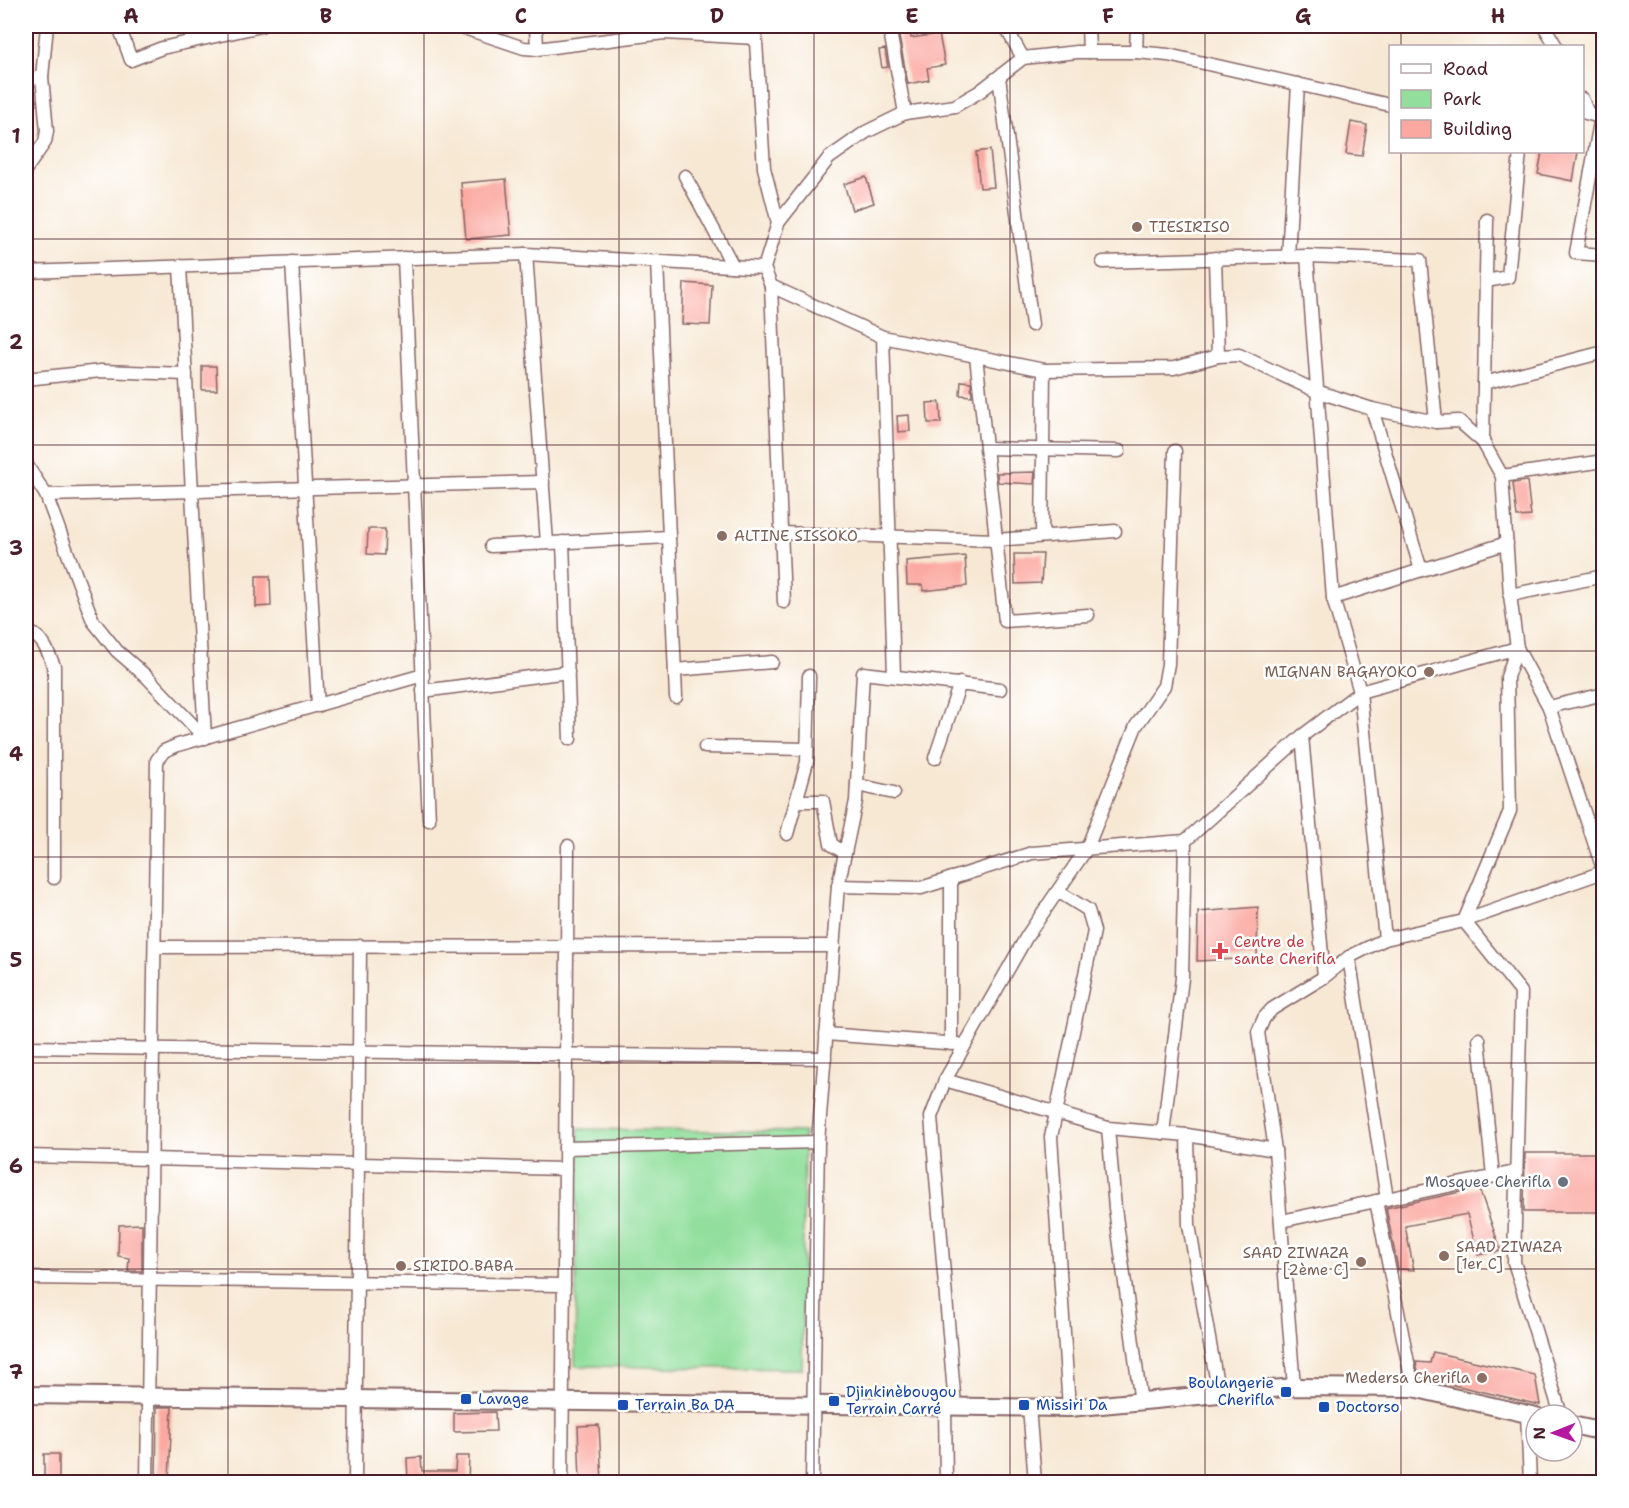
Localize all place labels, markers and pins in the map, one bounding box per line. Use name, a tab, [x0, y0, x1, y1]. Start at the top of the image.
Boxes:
place label: TIESIRISO	[1149, 217, 1230, 237]
marker: TIESIRISO	[1130, 220, 1144, 234]
place label: ALTINE SISSOKO	[734, 526, 858, 546]
marker: ALTINE SISSOKO	[715, 529, 729, 543]
place label: MIGNAN BAGAYOKO	[1264, 662, 1417, 682]
marker: MIGNAN BAGAYOKO	[1422, 665, 1436, 679]
place label: Centre de sante Cherifla	[1234, 932, 1336, 969]
marker: Centre de sante Cherifla	[1211, 942, 1229, 960]
place label: Mosquee Cherifla	[1425, 1172, 1552, 1192]
marker: Mosquee Cherifla	[1556, 1175, 1570, 1189]
place label: SAAD ZIWAZA [1er C]	[1456, 1237, 1562, 1274]
place label: SAAD ZIWAZA [2ème C]	[1243, 1243, 1349, 1280]
marker: SAAD ZIWAZA [1er C]	[1437, 1249, 1451, 1263]
marker: SAAD ZIWAZA [2ème C]	[1354, 1255, 1368, 1269]
place label: SIRIDO BABA	[413, 1256, 514, 1276]
marker: SIRIDO BABA	[394, 1259, 408, 1273]
place label: Medersa Cherifla	[1345, 1368, 1471, 1388]
marker: Medersa Cherifla	[1475, 1371, 1489, 1385]
place label: Boulangerie Cherifla	[1188, 1373, 1275, 1410]
place label: Djinkinèbougou Terrain Carré	[846, 1382, 956, 1419]
marker: Boulangerie Cherifla	[1279, 1385, 1293, 1399]
place label: Lavage	[478, 1389, 529, 1409]
marker: Lavage	[459, 1392, 473, 1406]
marker: Djinkinèbougou Terrain Carré	[827, 1394, 841, 1408]
place label: Terrain Ba DA	[635, 1395, 735, 1415]
place label: Missiri Da	[1036, 1395, 1108, 1415]
place label: Doctorso	[1336, 1397, 1400, 1417]
marker: Terrain Ba DA	[616, 1398, 630, 1412]
marker: Missiri Da	[1017, 1398, 1031, 1412]
marker: Doctorso	[1317, 1400, 1331, 1414]

